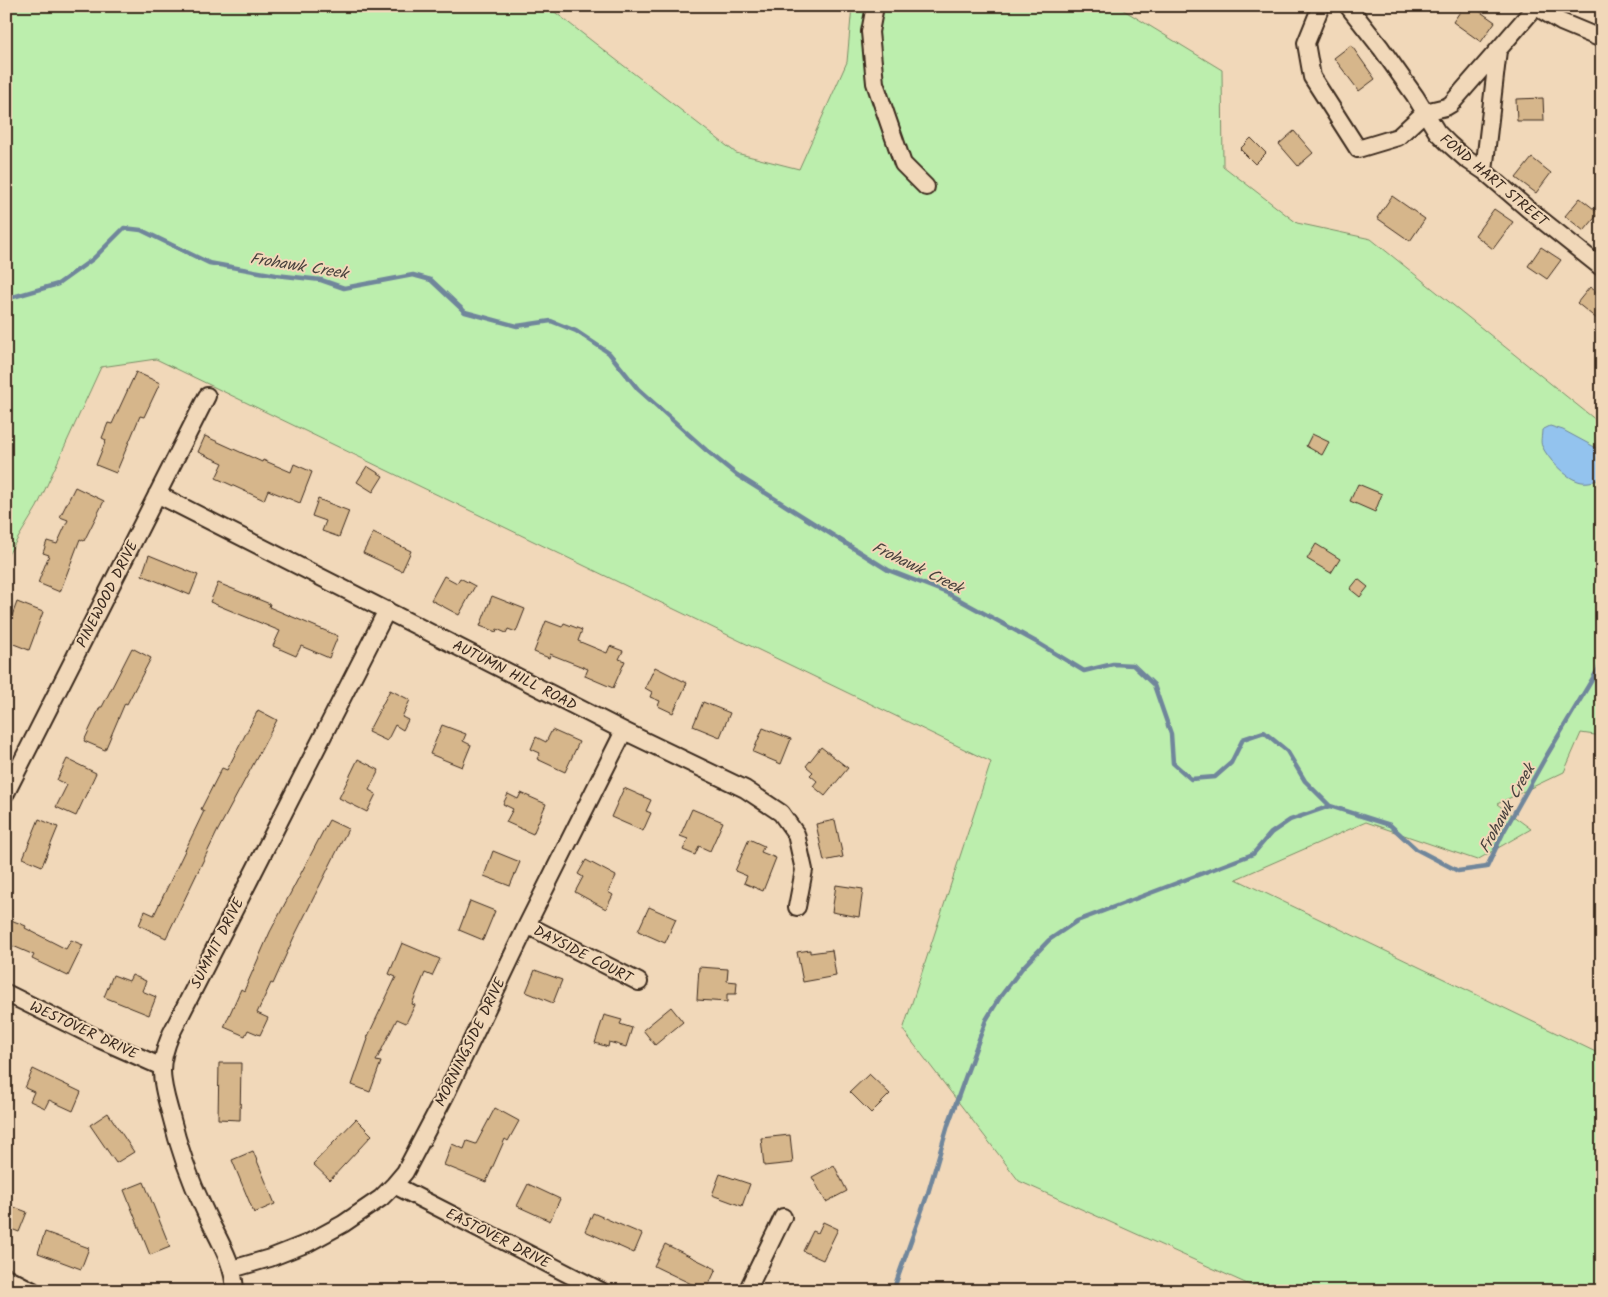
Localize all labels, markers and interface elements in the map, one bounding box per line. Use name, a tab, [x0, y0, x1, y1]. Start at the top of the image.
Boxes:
street label: FOND HART STREET	[1434, 128, 1554, 235]
water label: Frohawk Creek	[248, 246, 352, 287]
street label: PINEWOOD DRIVE	[71, 536, 146, 652]
water label: Frohawk Creek	[868, 536, 969, 602]
street label: AUTUMN HILL ROAD	[448, 634, 581, 718]
water label: Frohawk Creek	[1473, 757, 1543, 858]
street label: SUMMIT DRIVE	[185, 893, 252, 993]
street label: DAYSIDE COURT	[529, 920, 638, 991]
street label: MORNINGSIDE DRIVE	[429, 973, 513, 1111]
street label: WESTOVER DRIVE	[25, 995, 143, 1067]
street label: EASTOVER DRIVE	[441, 1202, 555, 1276]

